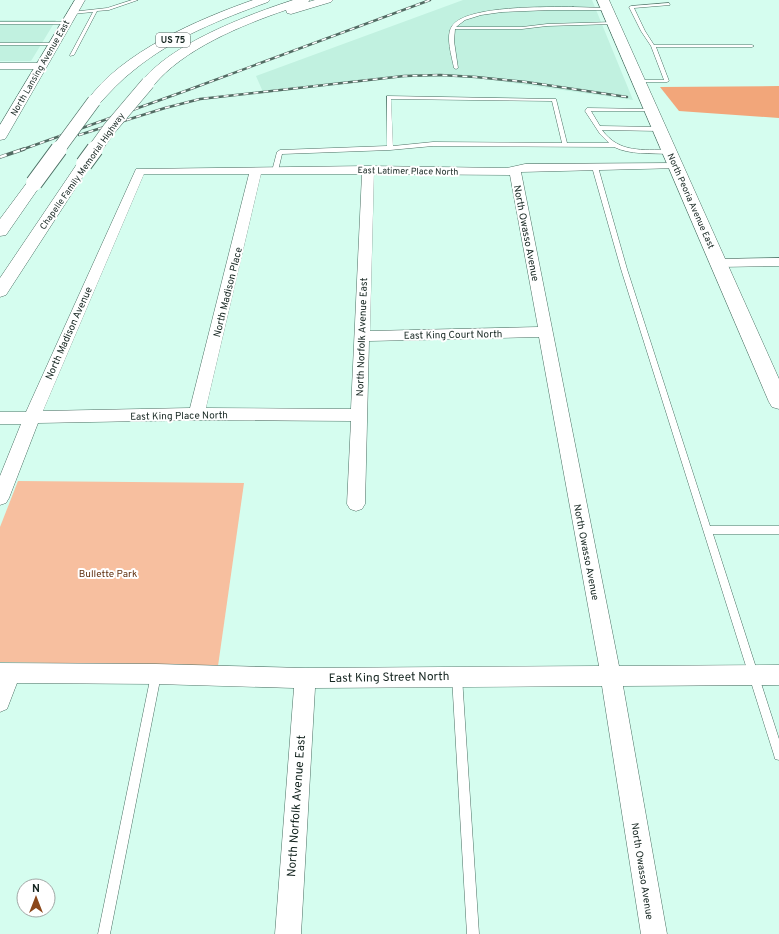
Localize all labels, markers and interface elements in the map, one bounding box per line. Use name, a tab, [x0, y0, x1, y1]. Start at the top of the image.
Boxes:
street label: North Lansing Avenue East	[8, 18, 72, 118]
road number: US 75	[156, 33, 190, 47]
street label: Chapelle Family Memorial Highway	[38, 111, 127, 232]
street label: North Peoria Avenue East	[665, 152, 717, 251]
street label: East Latimer Place North	[357, 165, 459, 178]
street label: North Owasso Avenue	[510, 184, 541, 283]
street label: North Madison Place	[211, 246, 246, 339]
street label: North Norfolk Avenue East	[354, 277, 371, 397]
street label: North Madison Avenue	[43, 285, 96, 382]
street label: East King Court North	[404, 328, 502, 343]
street label: East King Place North	[130, 409, 228, 424]
street label: North Owasso Avenue	[570, 503, 601, 602]
park label: Bullette Park	[79, 568, 137, 581]
street label: East King Street North	[329, 669, 449, 687]
street label: North Norfolk Avenue East	[284, 734, 310, 878]
street label: North Owasso Avenue	[627, 822, 656, 921]
north arrow	[16, 878, 56, 918]
text: N	[32, 882, 40, 896]

